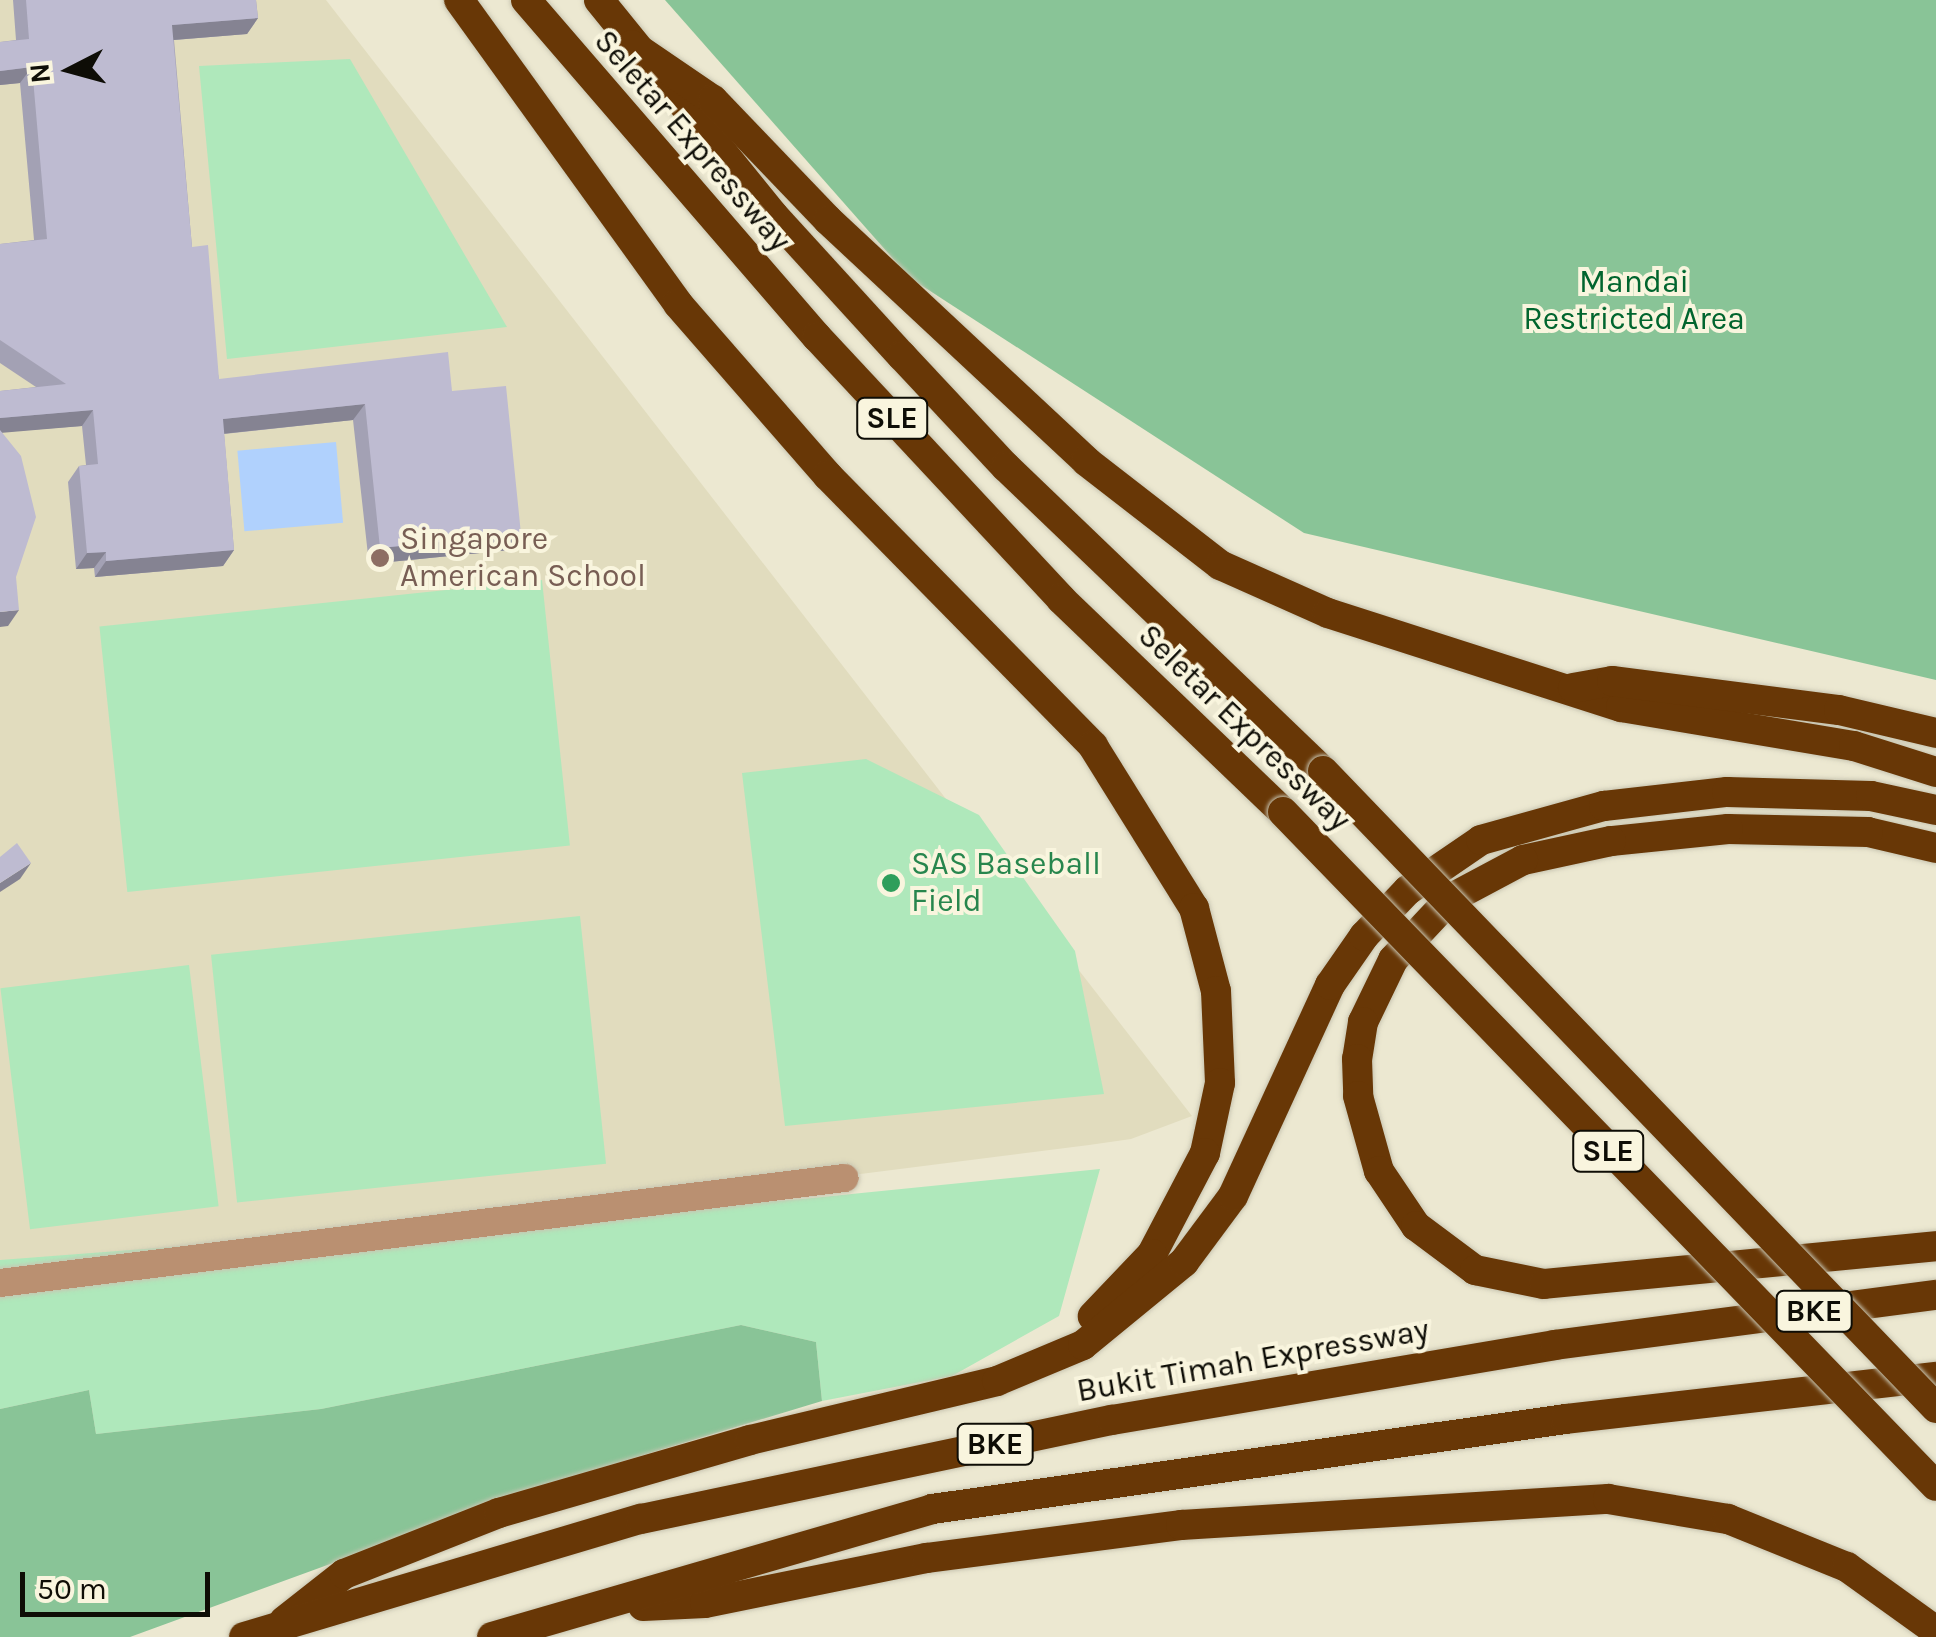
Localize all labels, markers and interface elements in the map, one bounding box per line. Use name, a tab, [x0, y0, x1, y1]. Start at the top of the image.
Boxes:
north arrow	[20, 20, 120, 120]
street label: Seletar Expressway	[586, 23, 798, 259]
text: N	[22, 61, 57, 85]
park label: Mandai Restricted Area	[1523, 264, 1745, 339]
road number: SLE	[854, 393, 930, 443]
place label: Singapore American School	[400, 521, 646, 596]
marker: Singapore American School	[369, 547, 391, 569]
street label: Seletar Expressway	[1130, 617, 1358, 839]
place label: SAS Baseball Field	[911, 846, 1101, 921]
marker: SAS Baseball Field	[880, 872, 902, 894]
road number: SLE	[1570, 1126, 1646, 1176]
road number: BKE	[1774, 1286, 1854, 1336]
street label: Bukit Timah Expressway	[1074, 1311, 1432, 1411]
road number: BKE	[955, 1419, 1035, 1469]
scale bar	[25, 1552, 215, 1614]
text: 50 m	[37, 1571, 107, 1607]

